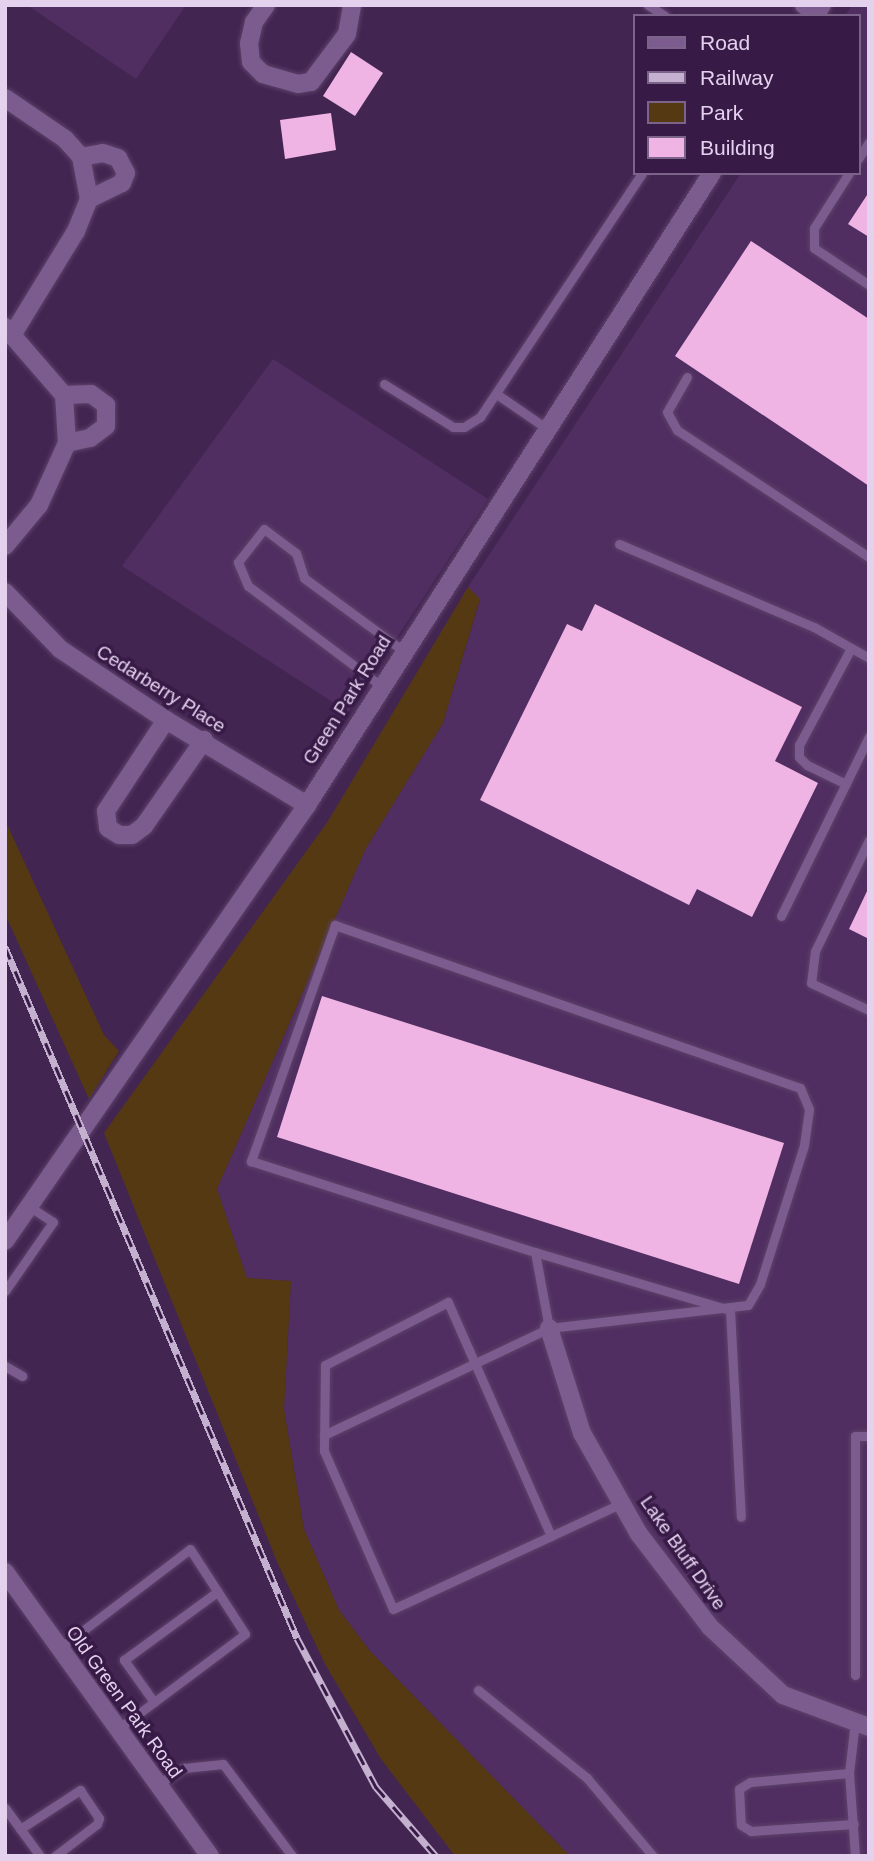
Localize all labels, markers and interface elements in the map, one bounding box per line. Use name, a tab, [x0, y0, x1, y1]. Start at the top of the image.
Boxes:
legend	[632, 14, 860, 175]
text: Road	[700, 31, 750, 54]
text: Railway	[700, 66, 774, 89]
text: Park	[700, 101, 743, 124]
text: Building	[700, 136, 775, 159]
street label: Green Park Road	[298, 631, 396, 769]
street label: Cedarberry Place	[92, 640, 230, 738]
street label: Lake Bluff Drive	[635, 1492, 731, 1614]
street label: Old Green Park Road	[61, 1621, 187, 1783]

